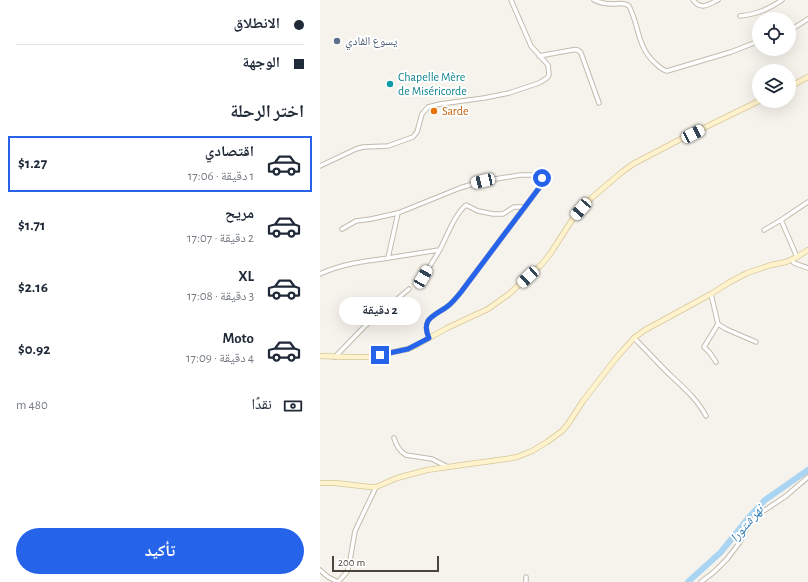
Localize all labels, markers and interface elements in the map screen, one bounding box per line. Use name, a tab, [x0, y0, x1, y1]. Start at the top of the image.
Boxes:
map controls	[752, 12, 796, 108]
button: locate	[752, 12, 796, 56]
text: الانطلاق	[234, 16, 280, 31]
place label: يسوع الفادي	[345, 35, 398, 51]
marker: يسوع الفادي	[332, 36, 342, 46]
text: الوجهة	[242, 55, 280, 70]
button: layers	[752, 64, 796, 108]
place label: Chapelle Mère de Miséricorde	[398, 71, 467, 97]
marker: Chapelle Mère de Miséricorde	[385, 79, 395, 89]
text: اختر الرحلة	[230, 103, 304, 121]
place label: Sarde	[442, 105, 468, 117]
marker: Sarde	[429, 106, 439, 116]
car	[680, 123, 706, 145]
text: اقتصادي	[205, 144, 254, 159]
icon: car	[266, 146, 302, 182]
text: $1.27	[18, 156, 47, 171]
route start	[533, 169, 551, 187]
text: 1 دقيقة · 17:06	[188, 170, 254, 183]
car	[470, 172, 496, 190]
car	[569, 196, 593, 222]
text: مريح	[225, 206, 254, 221]
icon: car	[266, 208, 302, 244]
text: $1.71	[18, 218, 45, 233]
text: 2 دقيقة · 17:07	[187, 232, 254, 245]
car	[412, 264, 434, 290]
car	[515, 264, 541, 290]
text: XL	[238, 269, 254, 284]
icon: car	[266, 270, 302, 306]
text: $2.16	[18, 280, 48, 295]
text: 3 دقيقة · 17:08	[187, 290, 254, 303]
callout: 2 دقيقة	[339, 297, 421, 325]
text: 2 دقيقة	[362, 304, 398, 317]
text: Moto	[222, 331, 254, 346]
icon: car	[266, 332, 302, 368]
text: $0.92	[18, 342, 50, 357]
route end	[371, 346, 389, 364]
text: 4 دقيقة · 17:09	[186, 352, 254, 365]
icon: cash	[282, 395, 304, 417]
text: نقدًا	[251, 397, 272, 412]
text: 480 m	[16, 399, 48, 412]
water label: نهر شتورا	[728, 502, 767, 545]
button: تأكيد	[16, 528, 304, 574]
scale bar	[332, 554, 439, 573]
text: 200 m	[338, 557, 365, 568]

